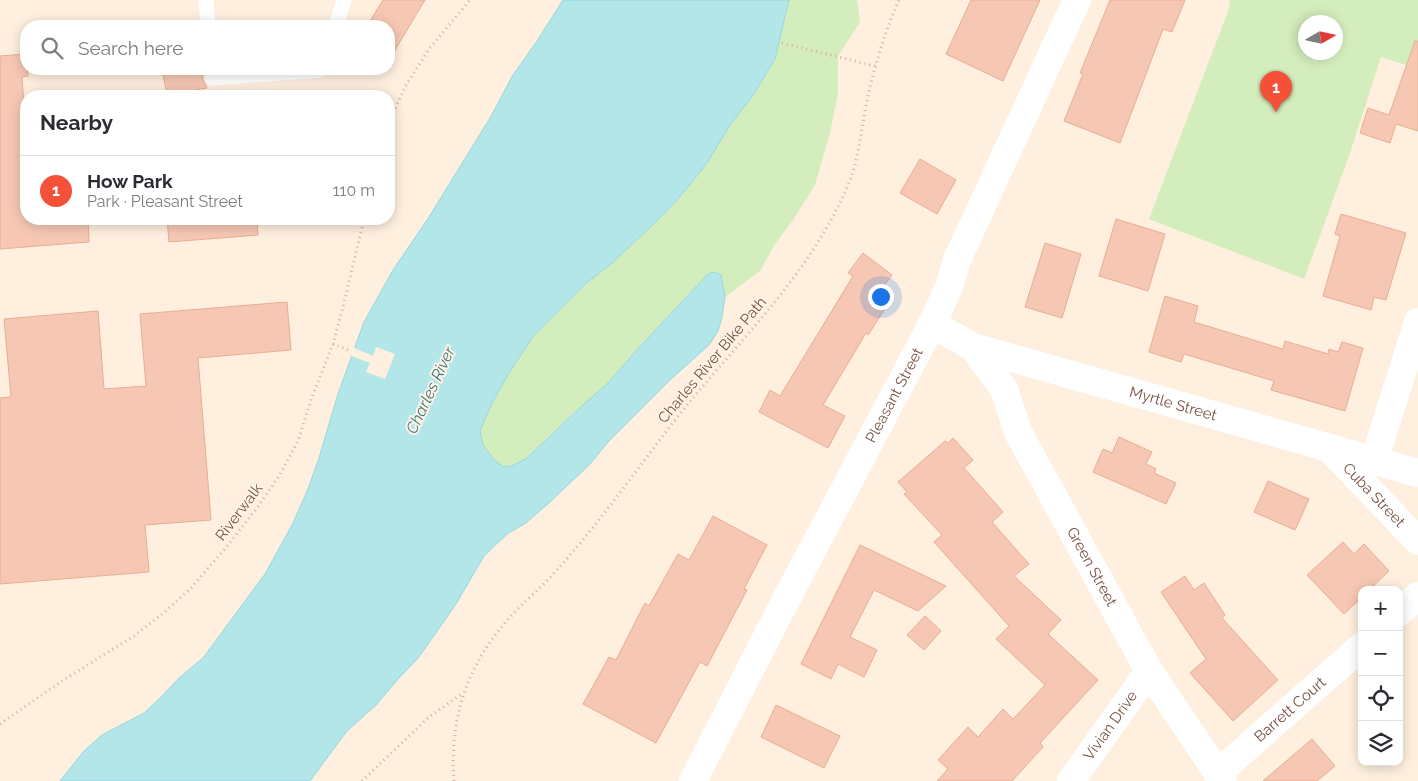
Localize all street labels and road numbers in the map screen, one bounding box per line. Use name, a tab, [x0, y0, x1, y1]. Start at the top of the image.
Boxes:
street label: Charles River Bike Path	[654, 293, 770, 427]
street label: Pleasant Street	[862, 345, 927, 446]
street label: Myrtle Street	[1127, 383, 1219, 425]
street label: Cuba Street	[1339, 459, 1409, 531]
street label: Riverwalk	[212, 480, 266, 544]
street label: Green Street	[1063, 524, 1121, 609]
street label: Barrett Court	[1250, 673, 1330, 746]
street label: Vivian Drive	[1079, 687, 1141, 764]

